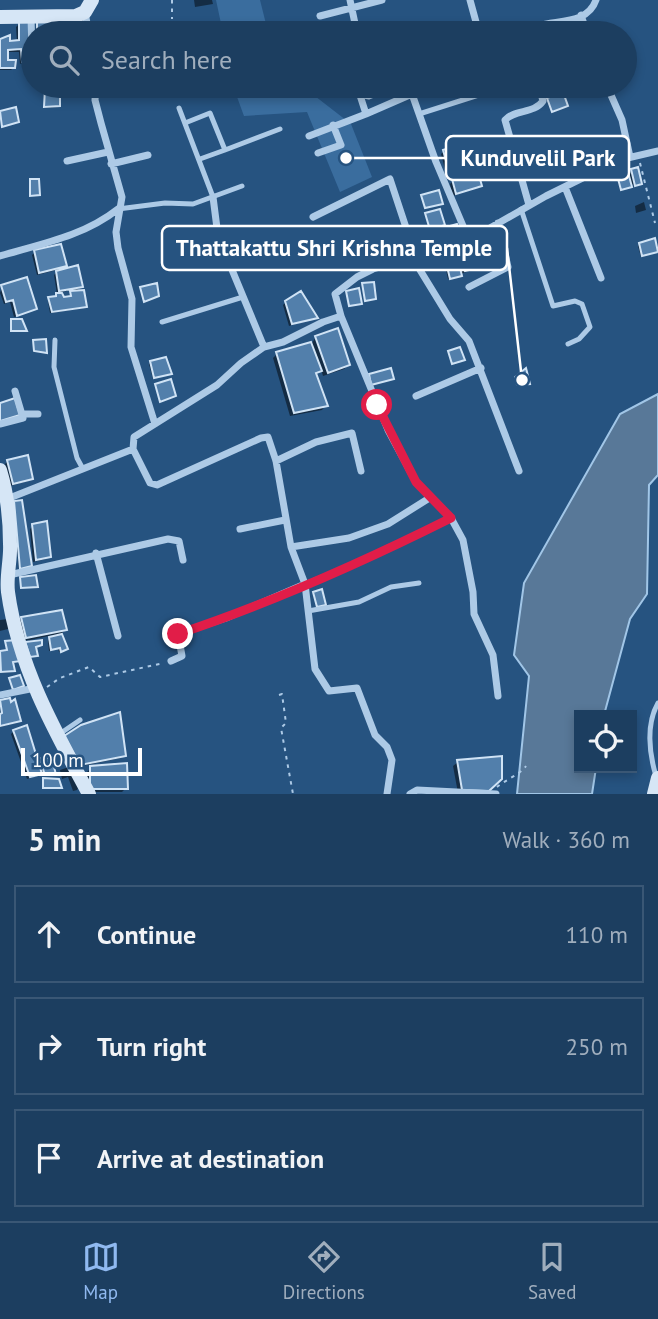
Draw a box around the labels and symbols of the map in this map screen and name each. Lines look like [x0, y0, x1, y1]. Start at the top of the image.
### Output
callout: Kunduvelil Park [446, 136, 629, 180]
text: Kunduvelil Park [461, 143, 616, 172]
callout: Thattakattu Shri Krishna Temple [162, 226, 507, 270]
text: Thattakattu Shri Krishna Temple [176, 233, 492, 262]
route start [361, 389, 392, 420]
route end [162, 618, 193, 649]
scale bar [21, 745, 142, 777]

